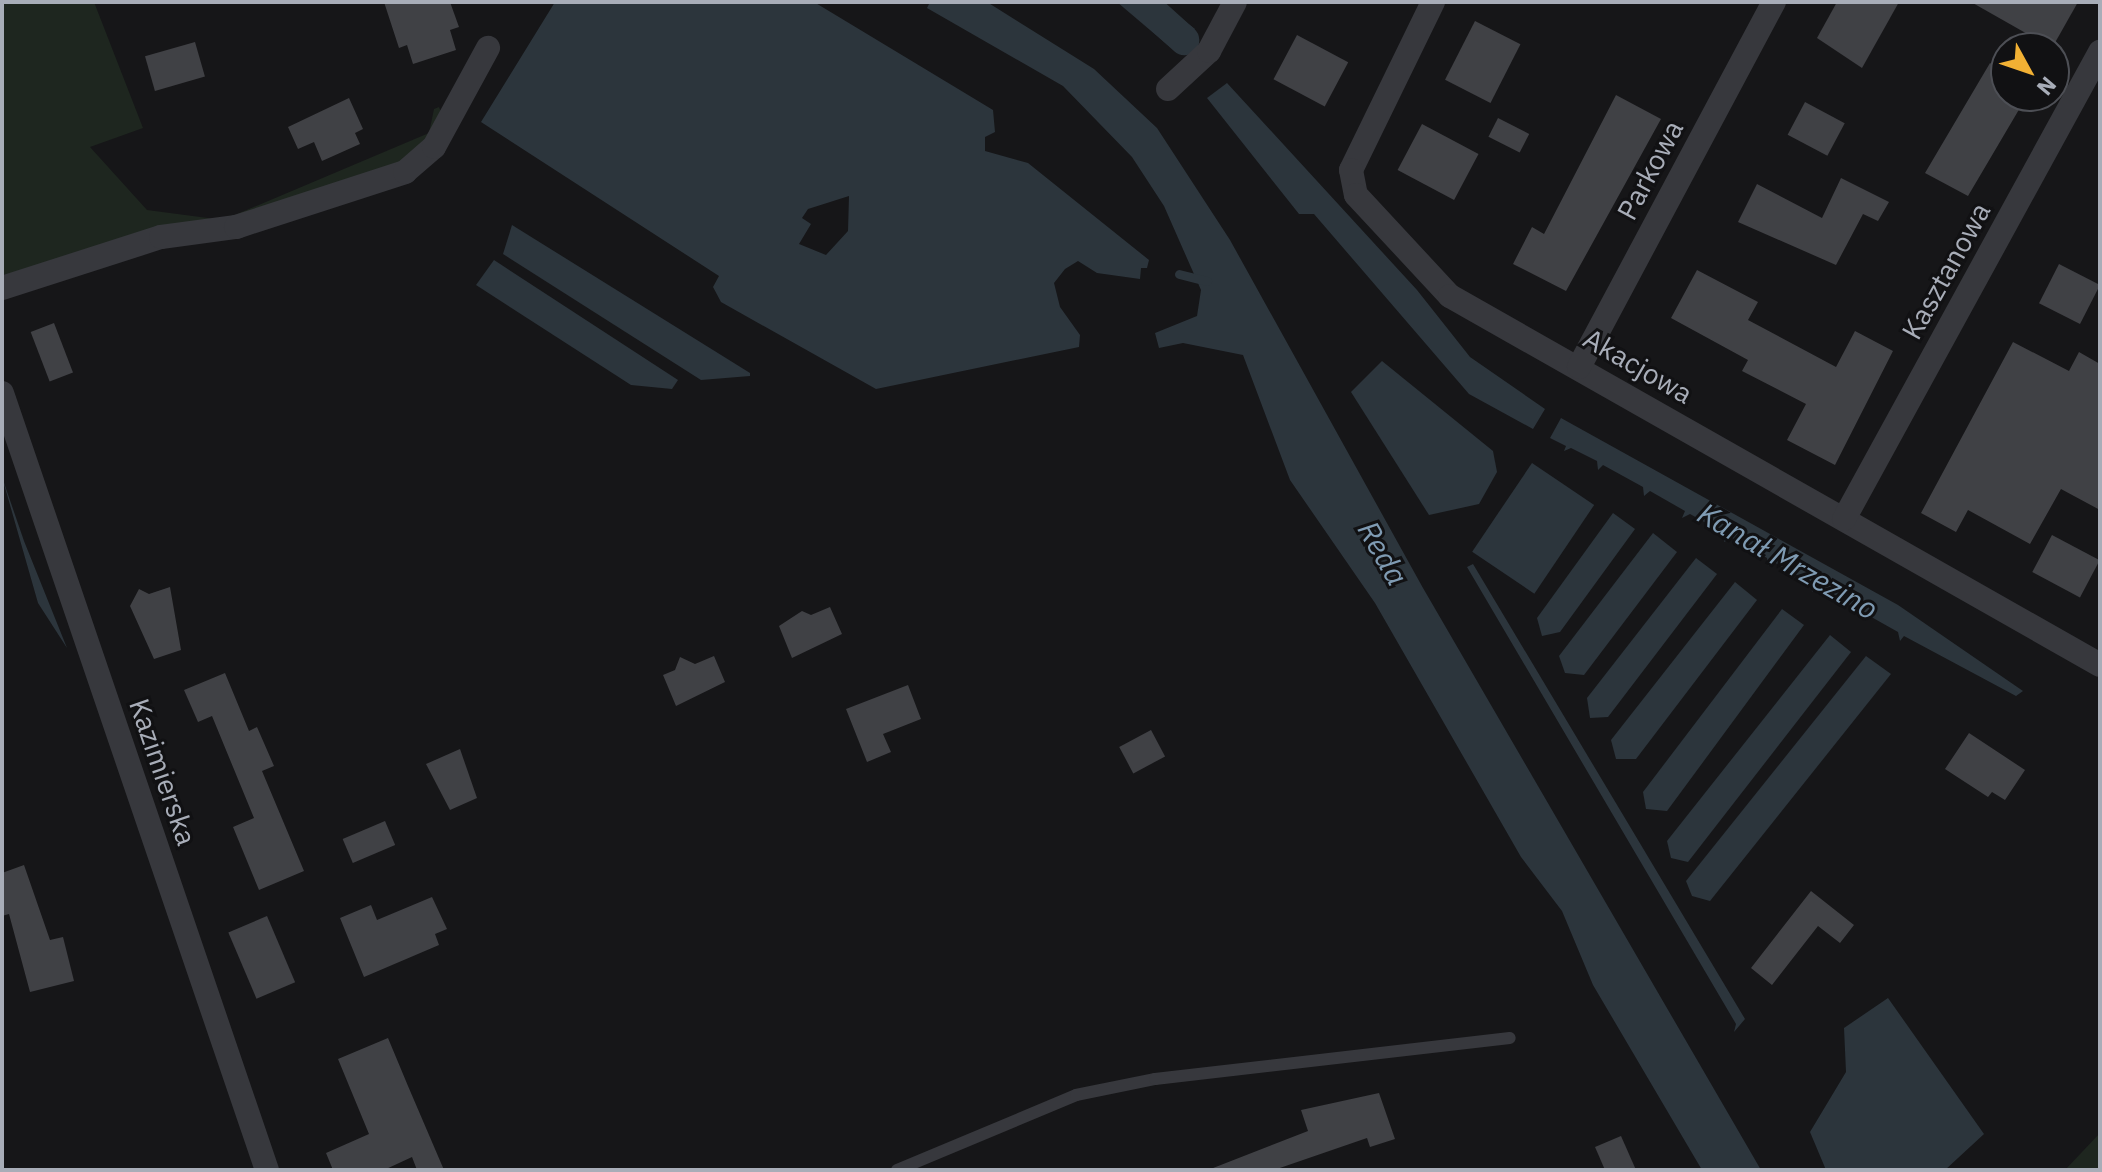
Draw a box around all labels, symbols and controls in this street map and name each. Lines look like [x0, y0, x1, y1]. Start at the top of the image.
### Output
north arrow [1990, 32, 2070, 112]
text: N [2031, 71, 2063, 102]
street label: Parkowa [1610, 114, 1690, 226]
street label: Kasztanowa [1895, 197, 1997, 345]
street label: Akacjowa [1577, 321, 1699, 411]
water label: Kanał Mrzezino [1692, 495, 1884, 627]
water label: Reda [1350, 514, 1416, 592]
street label: Kazimierska [122, 694, 204, 850]

